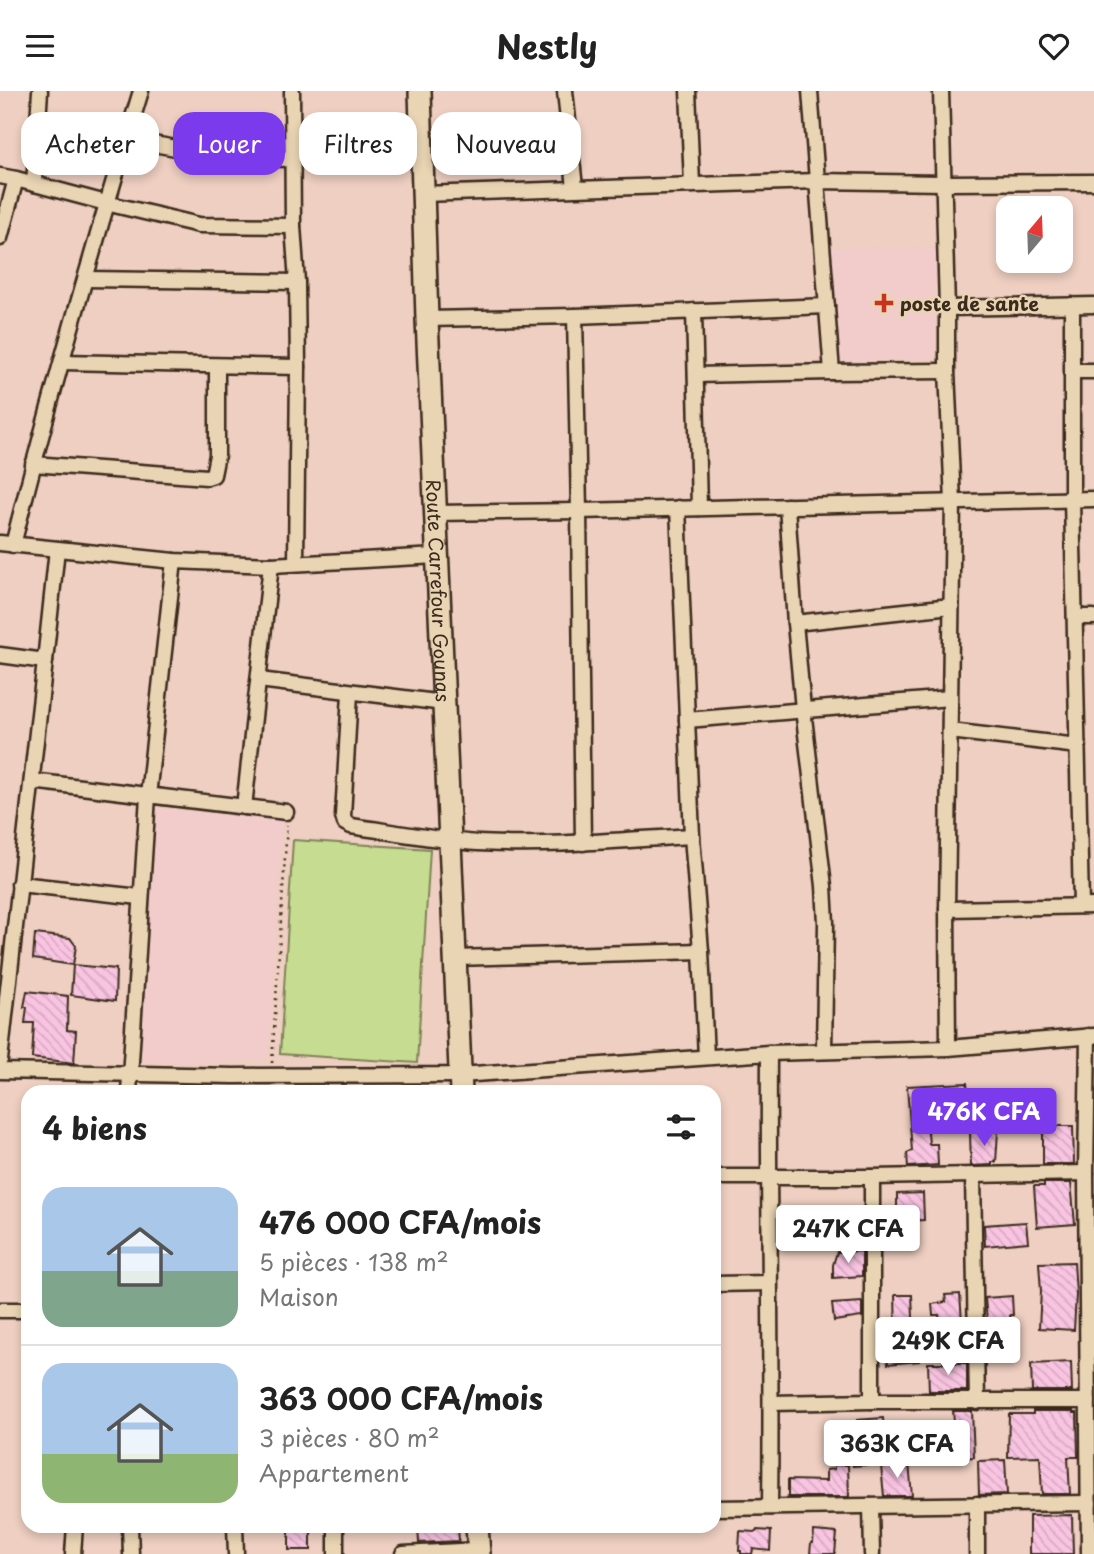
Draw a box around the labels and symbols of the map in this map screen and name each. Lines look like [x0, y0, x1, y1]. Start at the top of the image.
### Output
north arrow [996, 196, 1073, 273]
place label: poste de sante [900, 289, 1039, 317]
marker: poste de sante [874, 293, 894, 313]
street label: Route Carrefour Gounas [420, 479, 458, 703]
pin: 476K CFA [912, 1089, 1056, 1148]
pin: 247K CFA [776, 1205, 920, 1265]
pin: 249K CFA [876, 1317, 1020, 1377]
pin: 363K CFA [825, 1421, 969, 1480]

